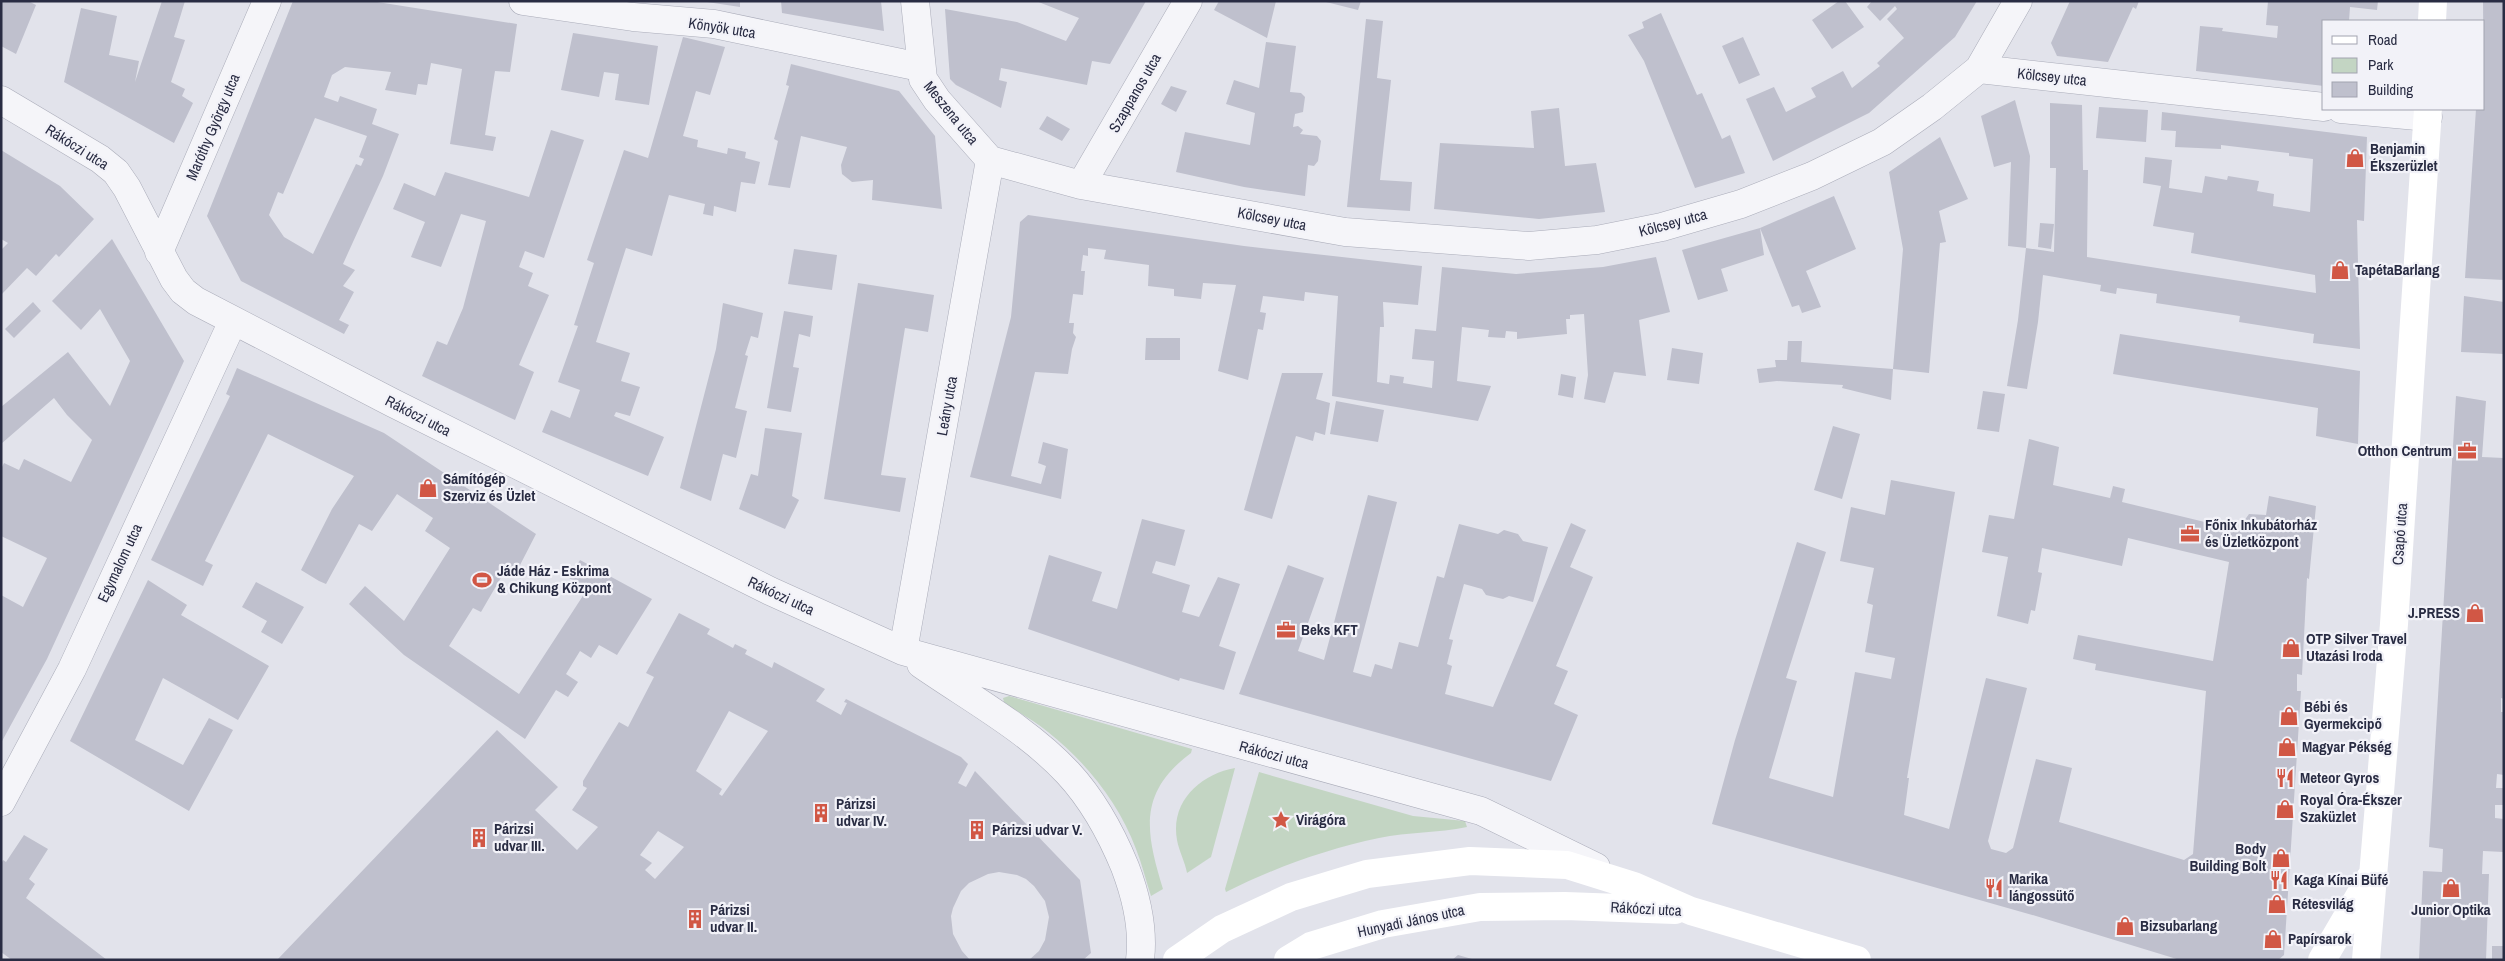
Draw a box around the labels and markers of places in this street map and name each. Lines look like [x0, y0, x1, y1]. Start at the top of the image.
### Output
place label: Benjamin Ékszerüzlet [2370, 138, 2438, 176]
shop icon: Benjamin Ékszerüzlet [2344, 147, 2366, 169]
shop icon: TapétaBarlang [2329, 259, 2351, 281]
place label: TapétaBarlang [2355, 259, 2440, 280]
place label: Otthon Centrum [2358, 440, 2452, 461]
office icon: Otthon Centrum [2456, 440, 2478, 462]
place label: Sámítógép Szerviz és Üzlet [443, 468, 535, 506]
shop icon: Sámítógép Szerviz és Üzlet [417, 477, 439, 499]
place label: Főnix Inkubátorház és Üzletközpont [2205, 514, 2317, 552]
office icon: Főnix Inkubátorház és Üzletközpont [2179, 523, 2201, 545]
place label: Jáde Ház - Eskrima & Chikung Központ [497, 560, 611, 598]
sports icon: Jáde Ház - Eskrima & Chikung Központ [471, 569, 493, 591]
place label: J.PRESS [2408, 602, 2460, 623]
shop icon: J.PRESS [2464, 602, 2486, 624]
office icon: Beks KFT [1275, 619, 1297, 641]
place label: Beks KFT [1301, 619, 1358, 640]
place label: OTP Silver Travel Utazási Iroda [2306, 628, 2407, 666]
shop icon: OTP Silver Travel Utazási Iroda [2280, 637, 2302, 659]
place label: Bébi és Gyermekcipő [2304, 696, 2382, 734]
shop icon: Bébi és Gyermekcipő [2278, 705, 2300, 727]
shop icon: Magyar Pékség [2276, 736, 2298, 758]
place label: Magyar Pékség [2302, 736, 2392, 757]
restaurant icon: Meteor Gyros [2274, 767, 2296, 789]
place label: Meteor Gyros [2300, 767, 2379, 788]
place label: Royal Óra-Ékszer Szaküzlet [2300, 789, 2402, 827]
place label: Párizsi udvar IV. [836, 793, 887, 831]
shop icon: Royal Óra-Ékszer Szaküzlet [2274, 798, 2296, 820]
building icon: Párizsi udvar IV. [810, 802, 832, 824]
place icon: Virágóra [1270, 809, 1292, 831]
place label: Virágóra [1296, 809, 1346, 830]
place label: Párizsi udvar III. [494, 818, 545, 856]
building icon: Párizsi udvar V. [966, 819, 988, 841]
place label: Párizsi udvar V. [992, 819, 1083, 840]
building icon: Párizsi udvar III. [468, 827, 490, 849]
place label: Body Building Bolt [2189, 838, 2266, 876]
shop icon: Body Building Bolt [2270, 847, 2292, 869]
place label: Marika lángossütő [2009, 868, 2075, 906]
restaurant icon: Kaga Kínai Büfé [2268, 869, 2290, 891]
place label: Kaga Kínai Büfé [2294, 869, 2388, 890]
restaurant icon: Marika lángossütő [1983, 877, 2005, 899]
shop icon: Junior Optika [2440, 877, 2462, 899]
shop icon: Rétesvilág [2266, 893, 2288, 915]
place label: Rétesvilág [2292, 893, 2354, 914]
place label: Párizsi udvar II. [710, 899, 757, 937]
place label: Junior Optika [2411, 899, 2491, 920]
building icon: Párizsi udvar II. [684, 908, 706, 930]
shop icon: Bizsubarlang [2114, 915, 2136, 937]
place label: Bizsubarlang [2140, 915, 2218, 936]
shop icon: Papírsarok [2262, 928, 2284, 950]
place label: Papírsarok [2288, 928, 2352, 949]

